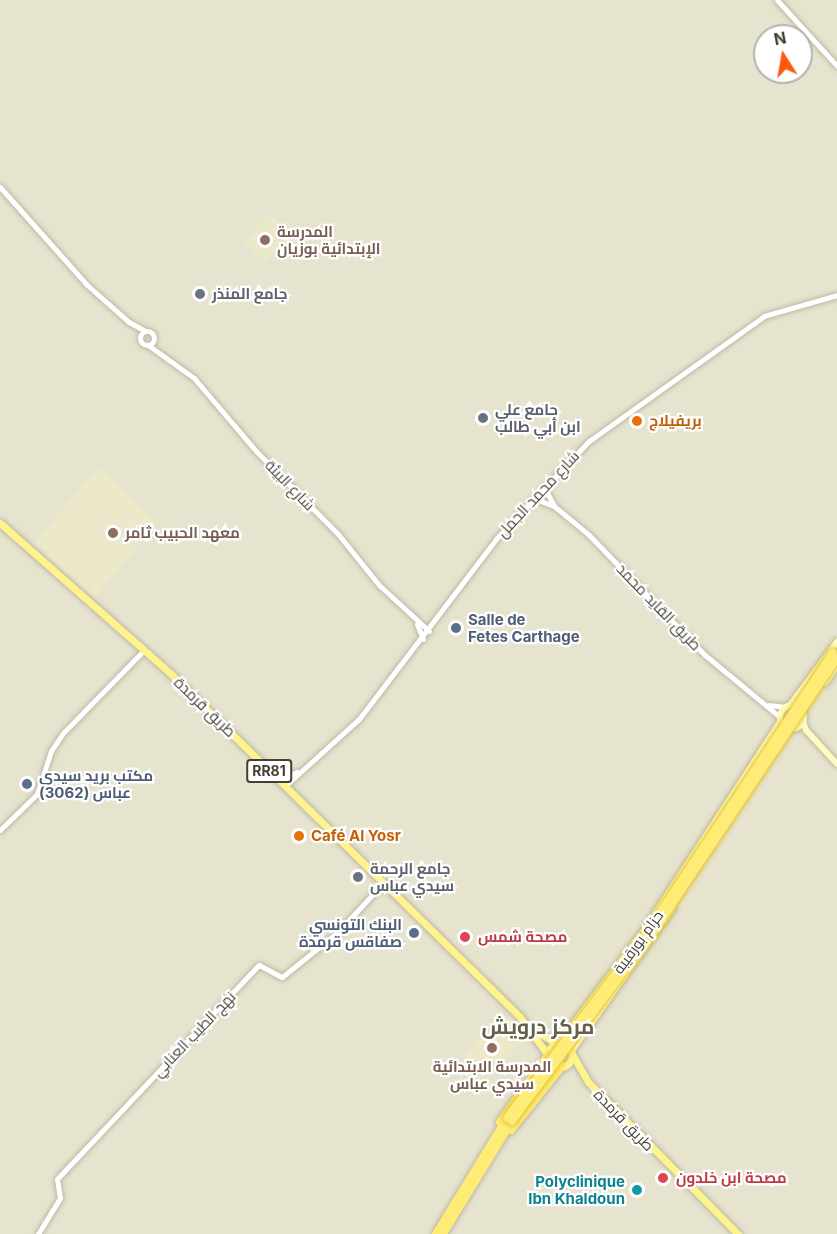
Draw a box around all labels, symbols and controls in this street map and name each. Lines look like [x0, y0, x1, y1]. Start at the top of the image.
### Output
north arrow [753, 24, 813, 84]
text: N [772, 27, 788, 49]
place label: المدرسة الإبتدائية بوزيان [277, 222, 381, 257]
marker: المدرسة الإبتدائية بوزيان [258, 233, 272, 247]
place label: جامع المنذر [212, 285, 287, 303]
marker: جامع المنذر [193, 287, 207, 301]
place label: جامع علي ابن أبي طالب [495, 400, 581, 435]
marker: جامع علي ابن أبي طالب [476, 411, 490, 425]
place label: بريفيلاج [649, 412, 702, 430]
marker: بريفيلاج [630, 414, 644, 428]
street label: شارع محمد الجمل [493, 447, 583, 541]
street label: شارع البيئة [262, 456, 318, 514]
place label: معهد الحبيب ثامر [125, 524, 240, 542]
marker: معهد الحبيب ثامر [106, 526, 120, 540]
street label: طريق القايد محمد [613, 560, 705, 654]
place label: Salle de Fetes Carthage [468, 610, 580, 645]
marker: Salle de Fetes Carthage [449, 621, 463, 635]
street label: طريق قرمدة [171, 673, 239, 741]
road number: RR81 [245, 760, 293, 782]
place label: مكتب بريد سيدي عباس (3062) [39, 766, 153, 801]
marker: مكتب بريد سيدي عباس (3062) [20, 777, 34, 791]
place label: Café Al Yosr [311, 827, 401, 845]
marker: Café Al Yosr [292, 829, 306, 843]
place label: جامع الرحمة سيدي عباس [370, 859, 454, 894]
marker: جامع الرحمة سيدي عباس [351, 870, 365, 884]
street label: حزام بورقيبة [609, 907, 667, 977]
place label: البنك التونسي صفاقس قرمدة [299, 915, 402, 950]
marker: البنك التونسي صفاقس قرمدة [407, 926, 421, 940]
marker: مصحة شمس [456, 928, 474, 946]
place label: مصحة شمس [478, 928, 567, 946]
street label: نهج الطيب العنابي [149, 988, 239, 1080]
district label: مركز درويش [482, 1014, 594, 1040]
marker: المدرسة الابتدائية سيدي عباس [485, 1041, 499, 1055]
place label: المدرسة الابتدائية سيدي عباس [433, 1057, 551, 1092]
street label: طريق قرمدة [590, 1086, 658, 1154]
marker: مصحة ابن خلدون [654, 1169, 672, 1187]
place label: مصحة ابن خلدون [676, 1169, 787, 1187]
place label: Polyclinique Ibn Khaldoun [528, 1172, 625, 1207]
marker: Polyclinique Ibn Khaldoun [630, 1183, 644, 1197]

